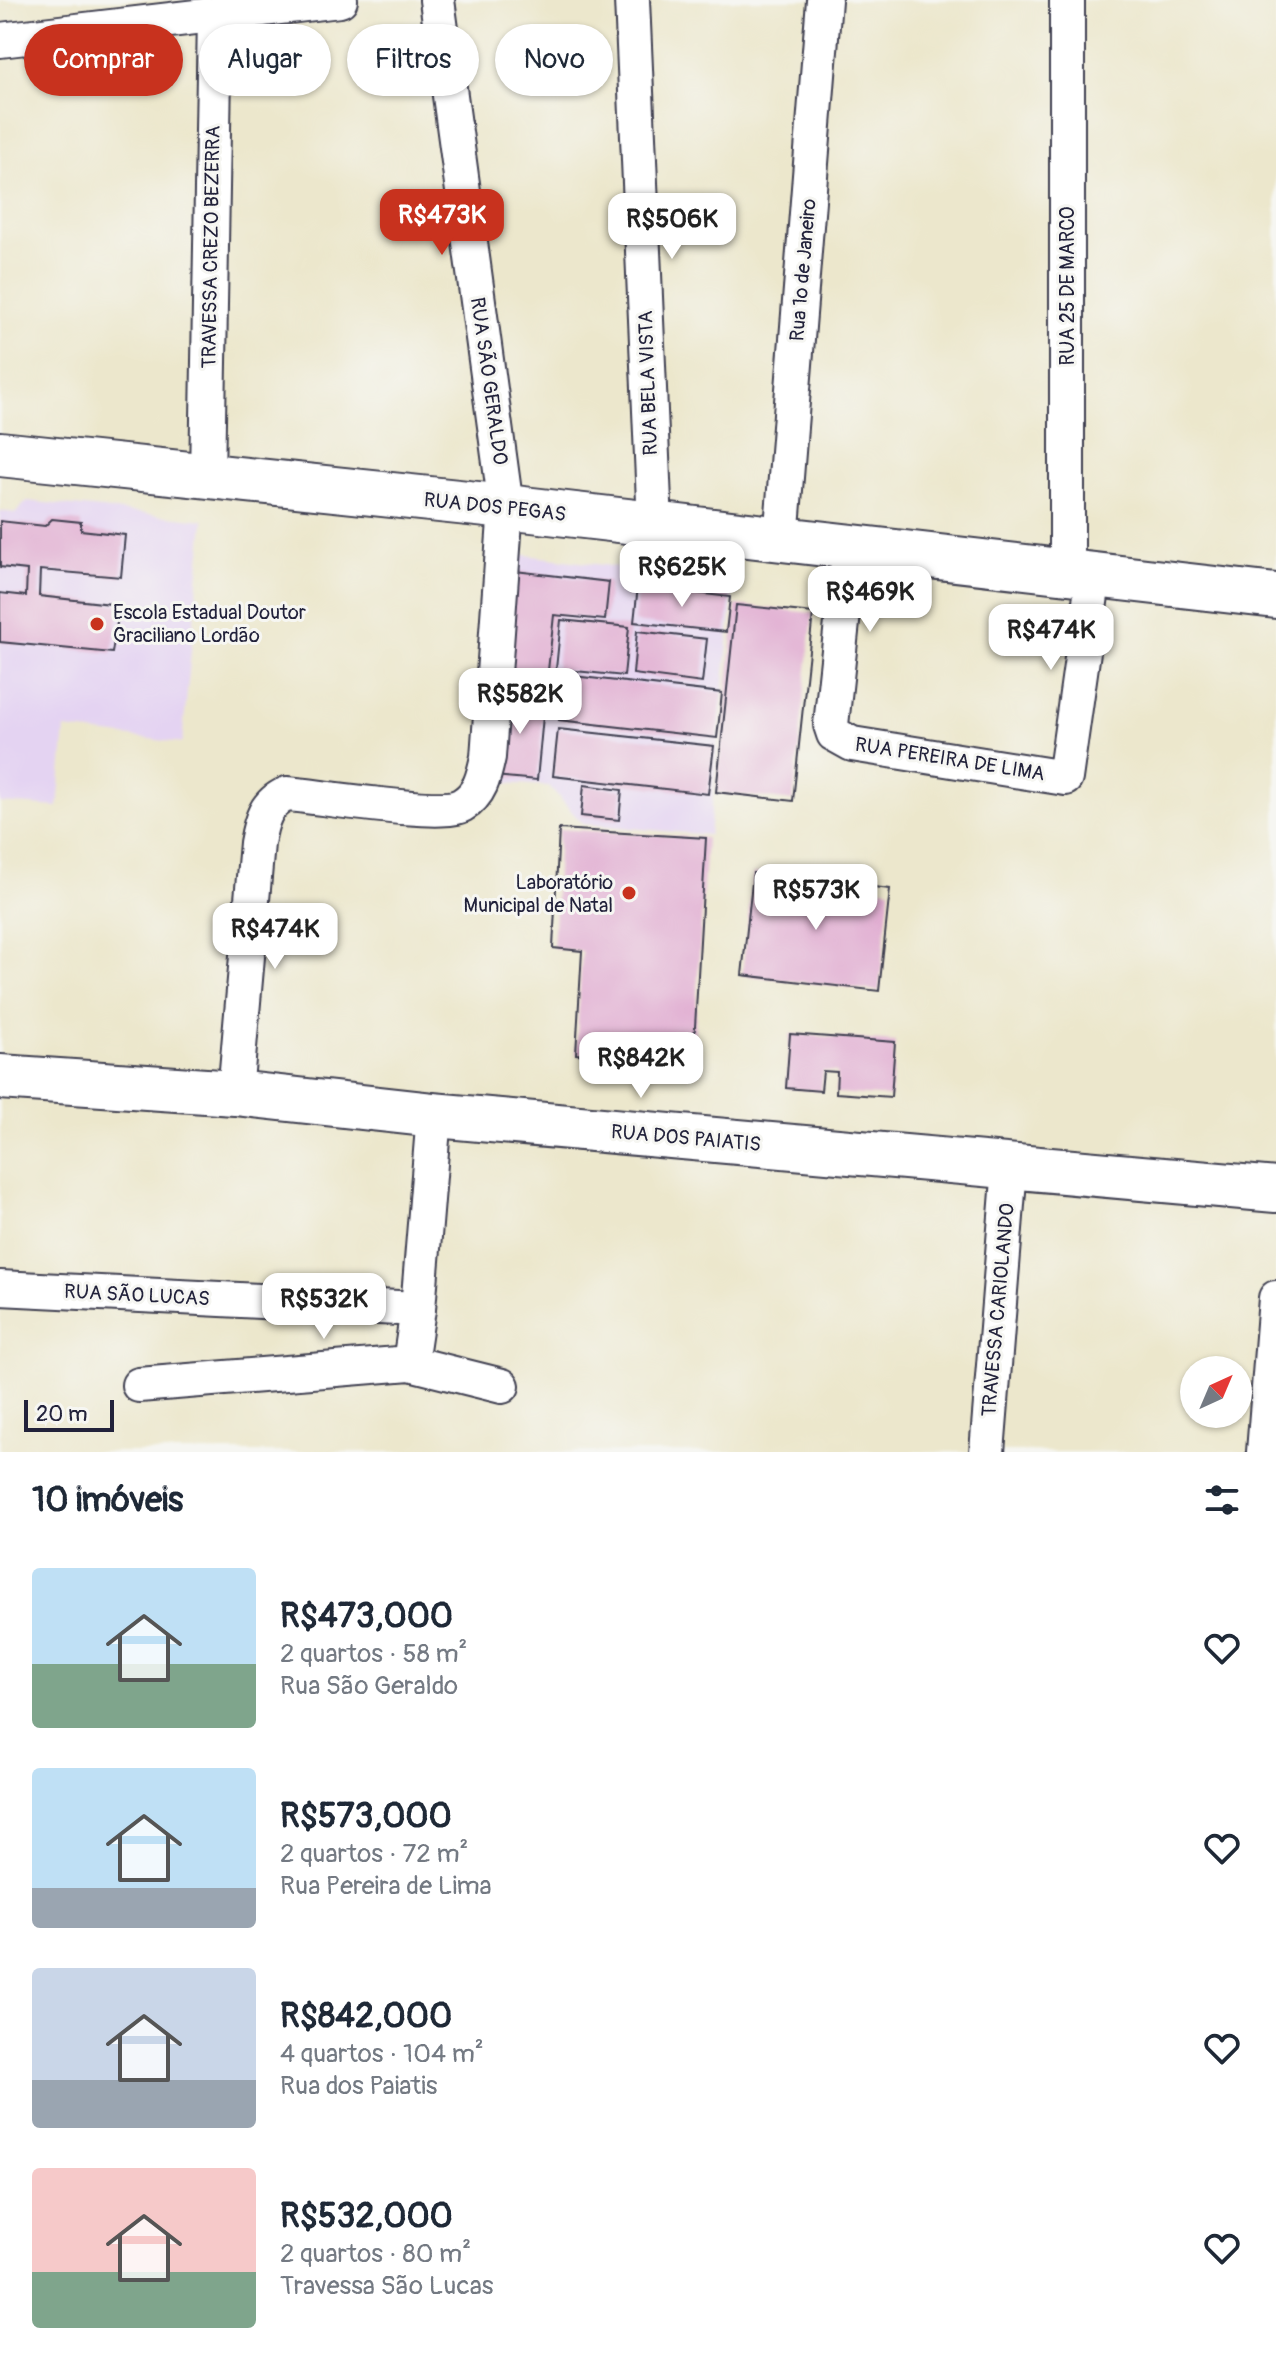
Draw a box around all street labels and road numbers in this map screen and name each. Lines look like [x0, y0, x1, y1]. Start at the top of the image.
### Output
street label: TRAVESSA CREZO BEZERRA [196, 125, 226, 369]
street label: Rua 1º de Janeiro [784, 197, 822, 342]
street label: RUA 25 DE MARCO [1055, 207, 1080, 365]
street label: RUA SÃO GERALDO [465, 296, 513, 466]
street label: RUA BELA VISTA [633, 310, 663, 456]
street label: RUA DOS PEGAS [423, 487, 567, 527]
street label: RUA PEREIRA DE LIMA [853, 732, 1047, 786]
street label: RUA DOS PAIATIS [610, 1119, 762, 1157]
street label: TRAVESSA CARIOLANDO [976, 1202, 1020, 1418]
street label: RUA SÃO LUCAS [64, 1279, 210, 1311]

